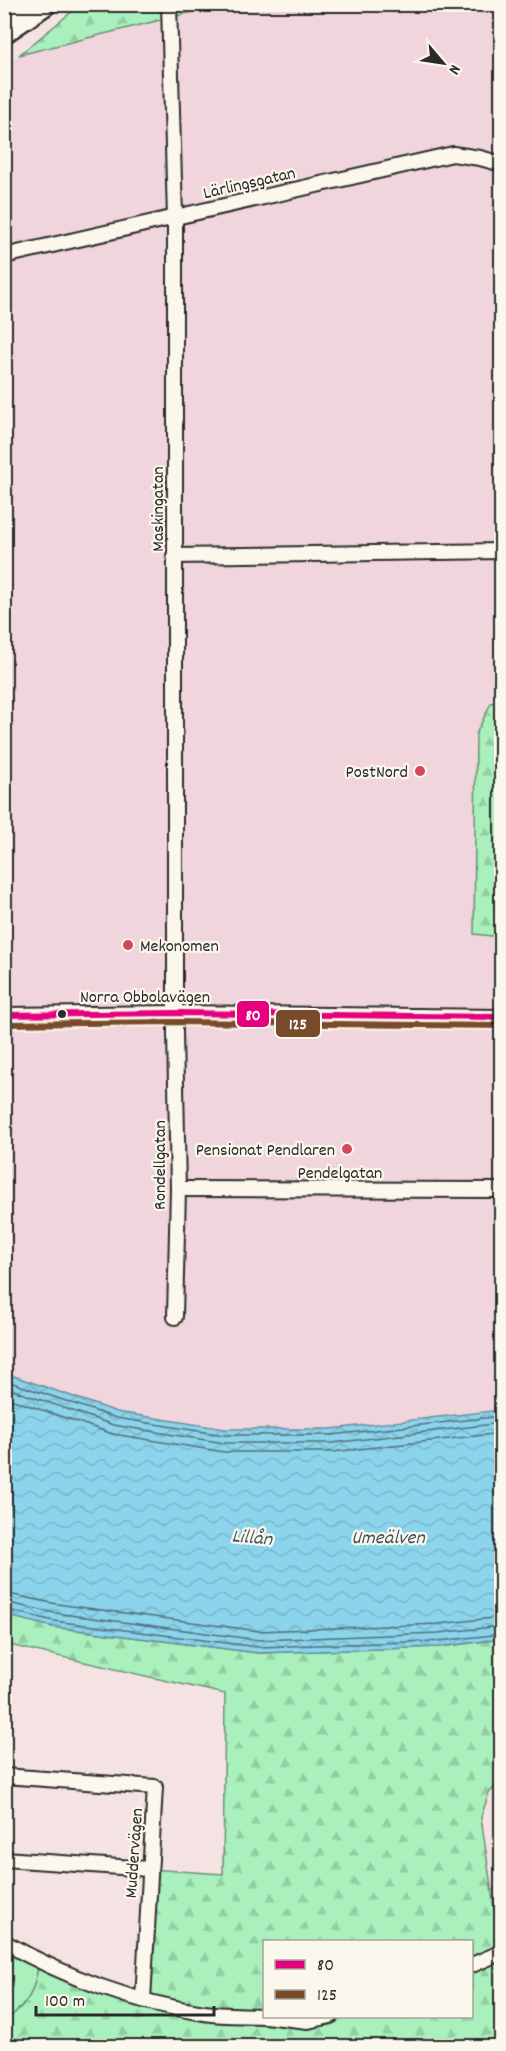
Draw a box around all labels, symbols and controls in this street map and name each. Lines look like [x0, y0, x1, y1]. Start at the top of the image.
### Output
north arrow [413, 33, 473, 93]
text: N [442, 60, 466, 78]
street label: Lärlingsgatan [201, 162, 298, 207]
street label: Maskingatan [147, 466, 172, 552]
place label: PostNord [346, 761, 408, 786]
marker: PostNord [413, 764, 427, 778]
place label: Mekonomen [140, 935, 219, 960]
marker: Mekonomen [121, 938, 135, 952]
street label: Norra Obbolavägen [80, 986, 210, 1011]
line badge: 80 [236, 1000, 270, 1028]
text: 80 [245, 1005, 261, 1028]
unlabelled marker [56, 1008, 68, 1020]
line badge: 125 [275, 1009, 321, 1038]
text: 125 [289, 1014, 307, 1037]
street label: Rondellgatan [149, 1120, 174, 1210]
place label: Pensionat Pendlaren [196, 1139, 335, 1164]
marker: Pensionat Pendlaren [340, 1142, 354, 1156]
street label: Pendelgatan [298, 1162, 382, 1187]
water label: Lillån [230, 1523, 274, 1555]
water label: Umeälven [351, 1525, 425, 1553]
street label: Muddervägen [120, 1807, 151, 1899]
legend [263, 1940, 473, 2018]
text: 80 [317, 1954, 334, 1979]
scale bar [36, 1979, 214, 2017]
text: 125 [317, 1984, 337, 2009]
text: 100 m [45, 1990, 85, 2015]

